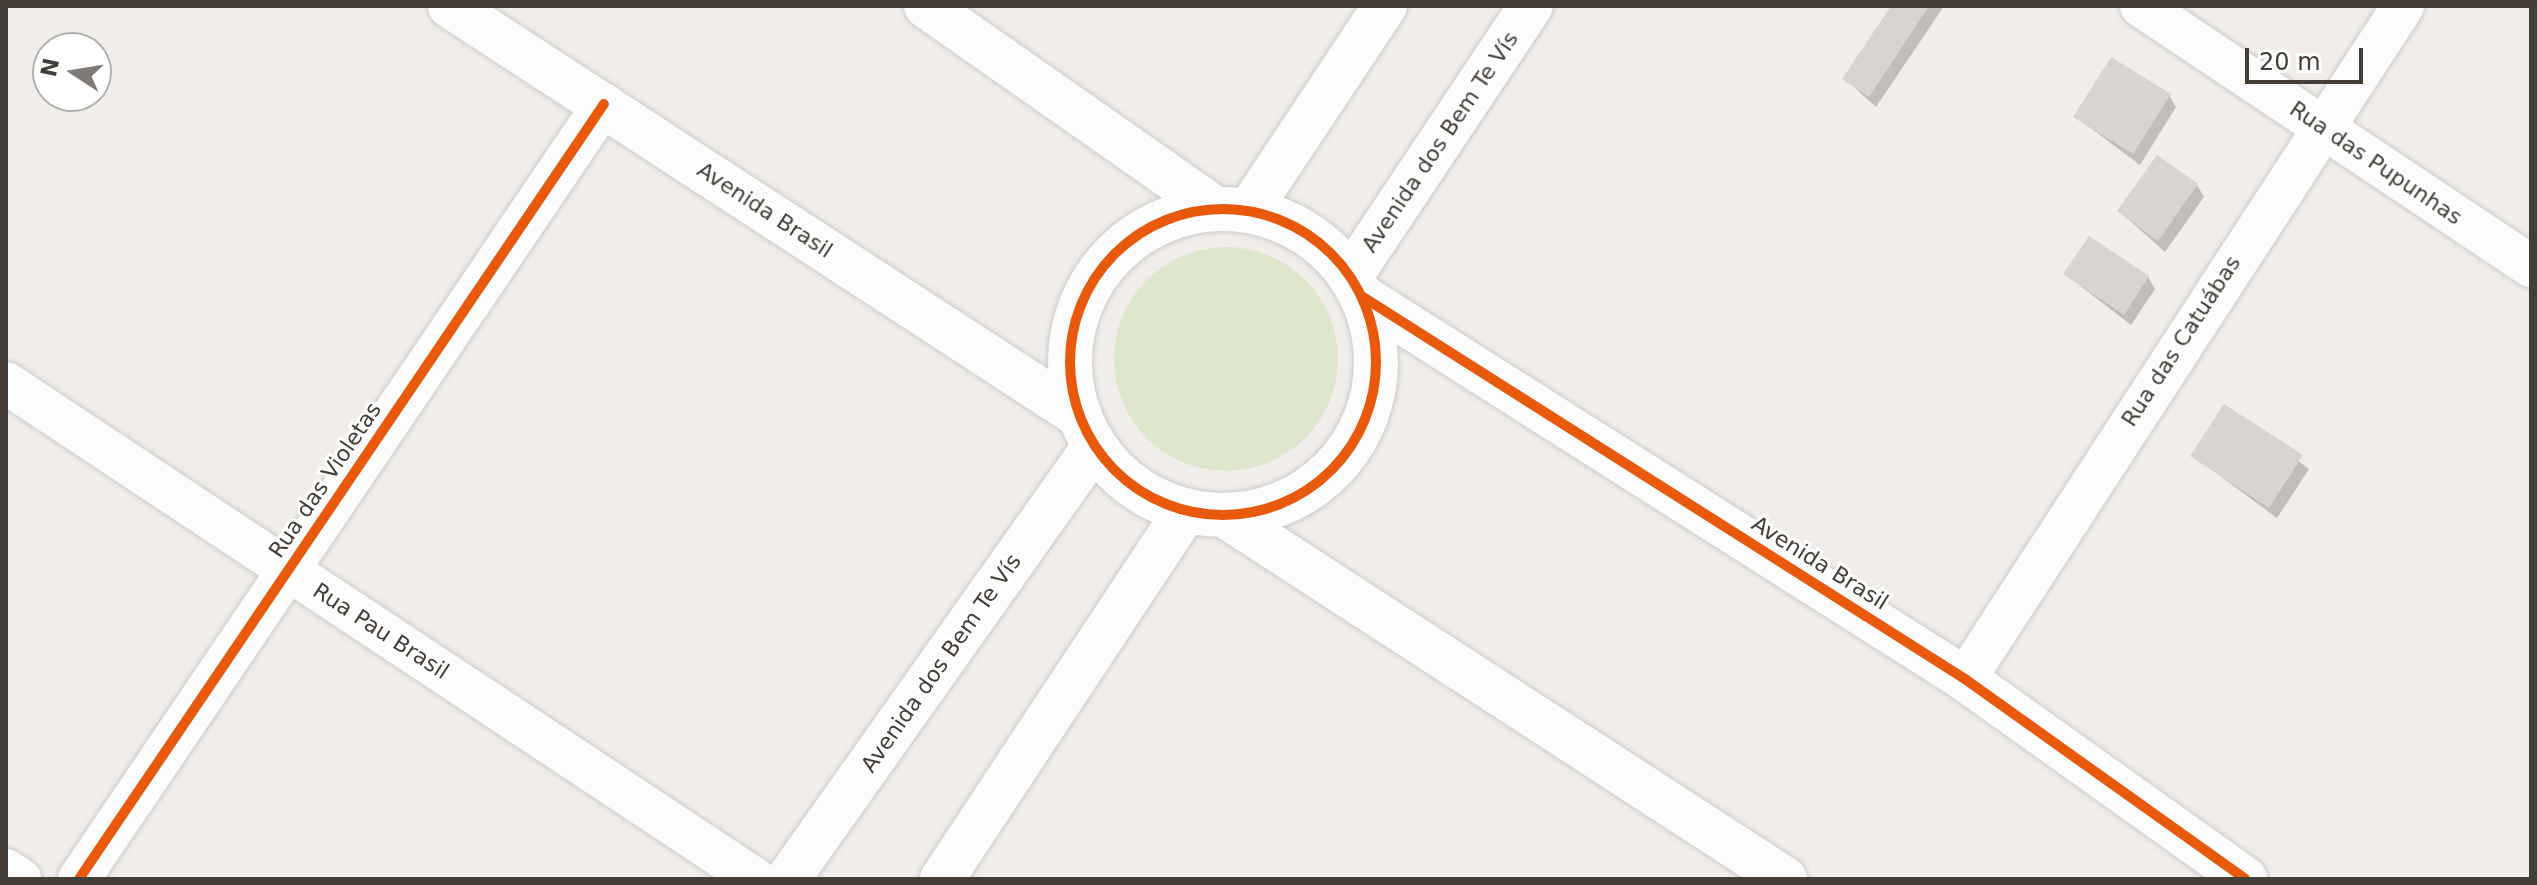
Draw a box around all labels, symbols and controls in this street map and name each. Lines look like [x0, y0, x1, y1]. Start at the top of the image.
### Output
street label: Avenida dos Bem Te Vís [1356, 27, 1524, 257]
north arrow [32, 32, 112, 112]
scale bar [2249, 32, 2367, 82]
text: 20 m [2259, 48, 2321, 76]
text: N [36, 56, 64, 79]
street label: Rua das Pupunhas [2285, 96, 2467, 230]
street label: Avenida Brasil [692, 156, 838, 264]
street label: Rua das Catuábas [2116, 251, 2246, 431]
street label: Rua das Violetas [263, 397, 387, 563]
street label: Avenida Brasil [1747, 510, 1893, 616]
street label: Avenida dos Bem Te Vís [855, 549, 1027, 777]
street label: Rua Pau Brasil [308, 577, 454, 685]

